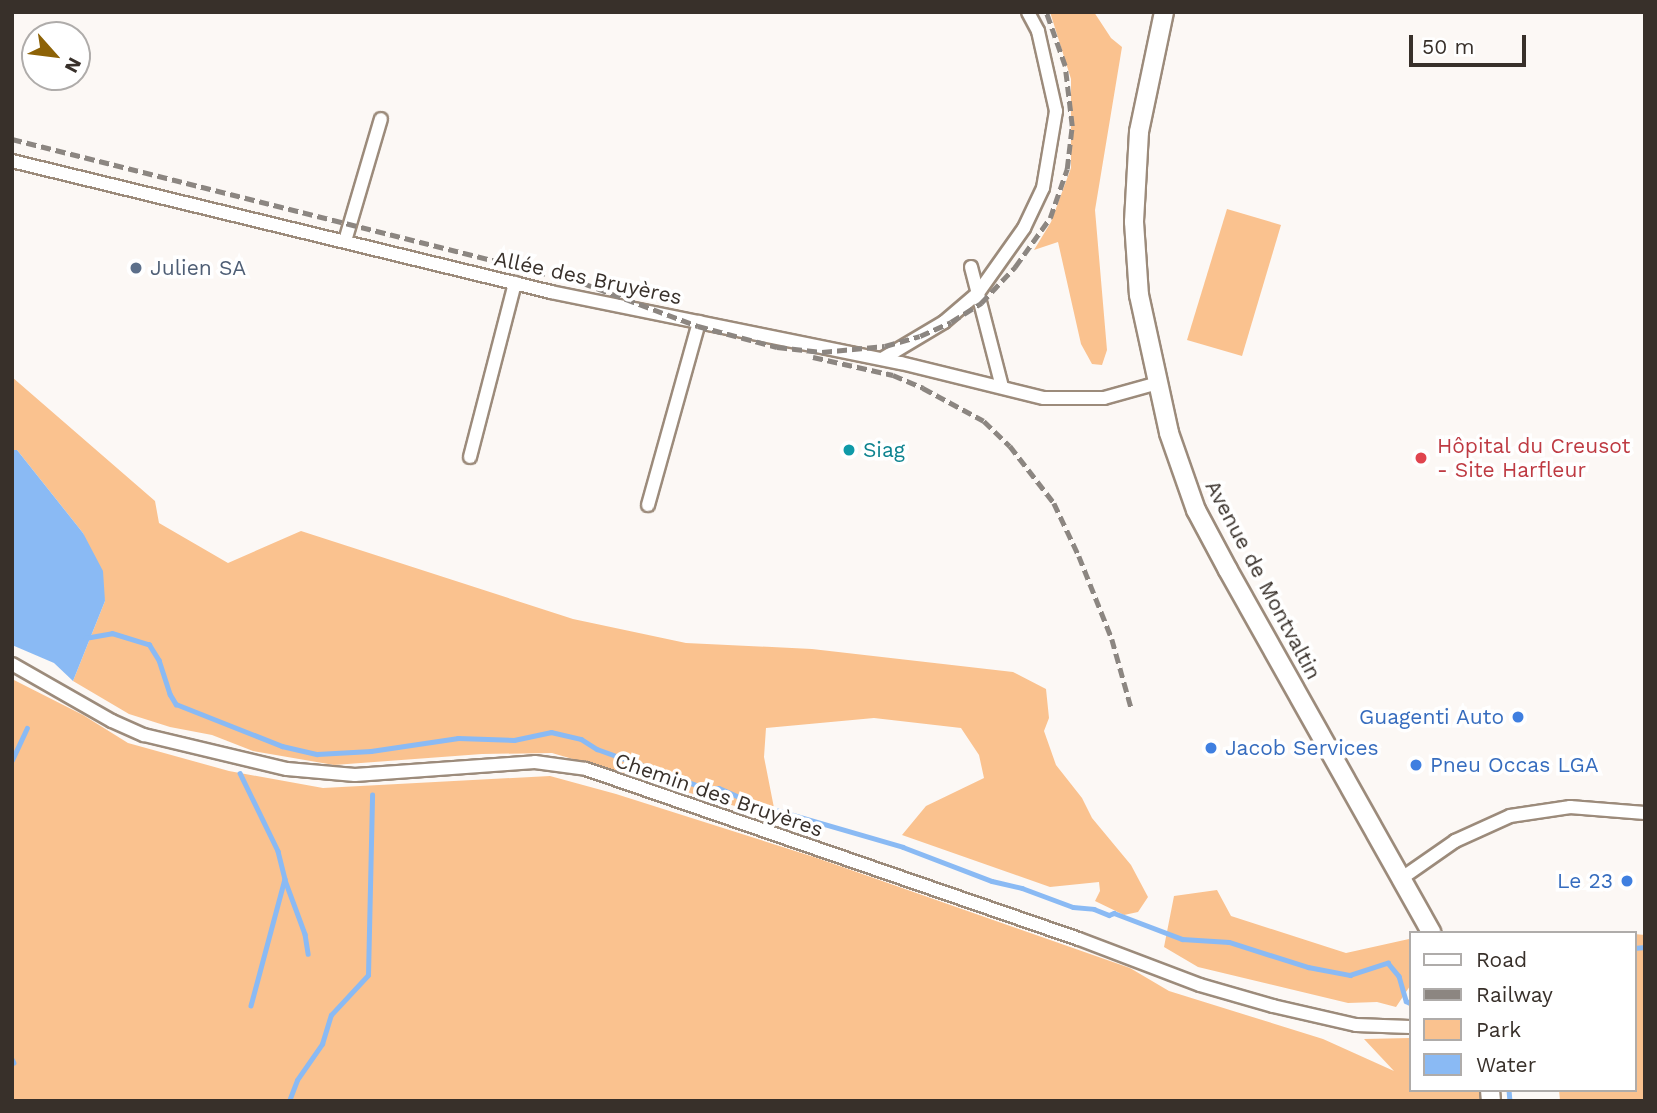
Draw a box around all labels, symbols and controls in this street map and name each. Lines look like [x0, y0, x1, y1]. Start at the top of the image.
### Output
north arrow [21, 21, 91, 91]
scale bar [1412, 21, 1529, 65]
text: 50 m [1422, 34, 1474, 59]
text: N [60, 54, 87, 77]
street label: Allée des Bruyères [492, 246, 684, 310]
place label: Julien SA [150, 255, 246, 281]
marker: Julien SA [128, 260, 144, 276]
place label: Hôpital du Creusot - Site Harfleur [1437, 433, 1631, 483]
place label: Siag [863, 437, 905, 463]
marker: Siag [841, 442, 857, 458]
marker: Hôpital du Creusot - Site Harfleur [1411, 448, 1431, 468]
street label: Avenue de Montvaltin [1200, 476, 1326, 684]
place label: Guagenti Auto [1358, 704, 1504, 730]
marker: Guagenti Auto [1510, 709, 1526, 725]
place label: Jacob Services [1225, 735, 1379, 761]
marker: Jacob Services [1203, 740, 1219, 756]
street label: Chemin des Bruyères [612, 748, 826, 842]
place label: Pneu Occas LGA [1430, 752, 1599, 778]
marker: Pneu Occas LGA [1408, 757, 1424, 773]
place label: Le 23 [1557, 868, 1613, 894]
marker: Le 23 [1619, 873, 1635, 889]
legend [1408, 931, 1636, 1092]
text: Road [1476, 947, 1527, 972]
text: Railway [1476, 982, 1553, 1007]
text: Park [1476, 1017, 1521, 1042]
text: Water [1476, 1052, 1536, 1077]

